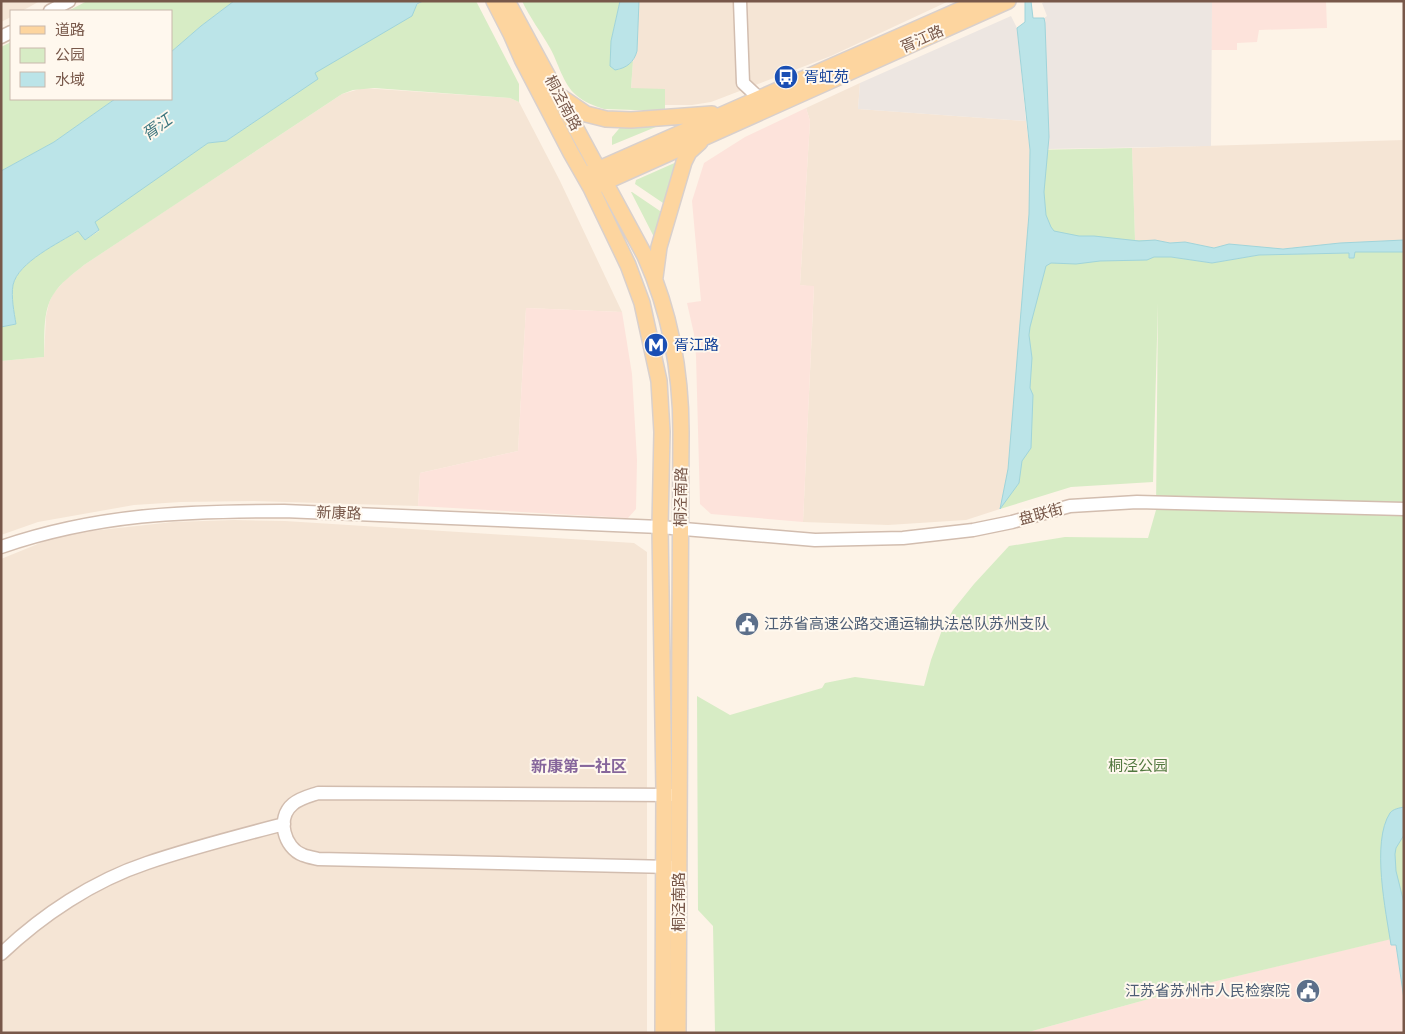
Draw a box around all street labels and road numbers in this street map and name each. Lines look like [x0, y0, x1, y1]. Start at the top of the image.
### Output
street label: 胥江路 [898, 22, 946, 56]
street label: 桐泾南路 [541, 72, 585, 134]
street label: 桐泾南路 [671, 467, 691, 527]
street label: 盘联街 [1017, 499, 1065, 529]
street label: 新康路 [316, 503, 362, 523]
street label: 桐泾南路 [670, 872, 688, 932]

